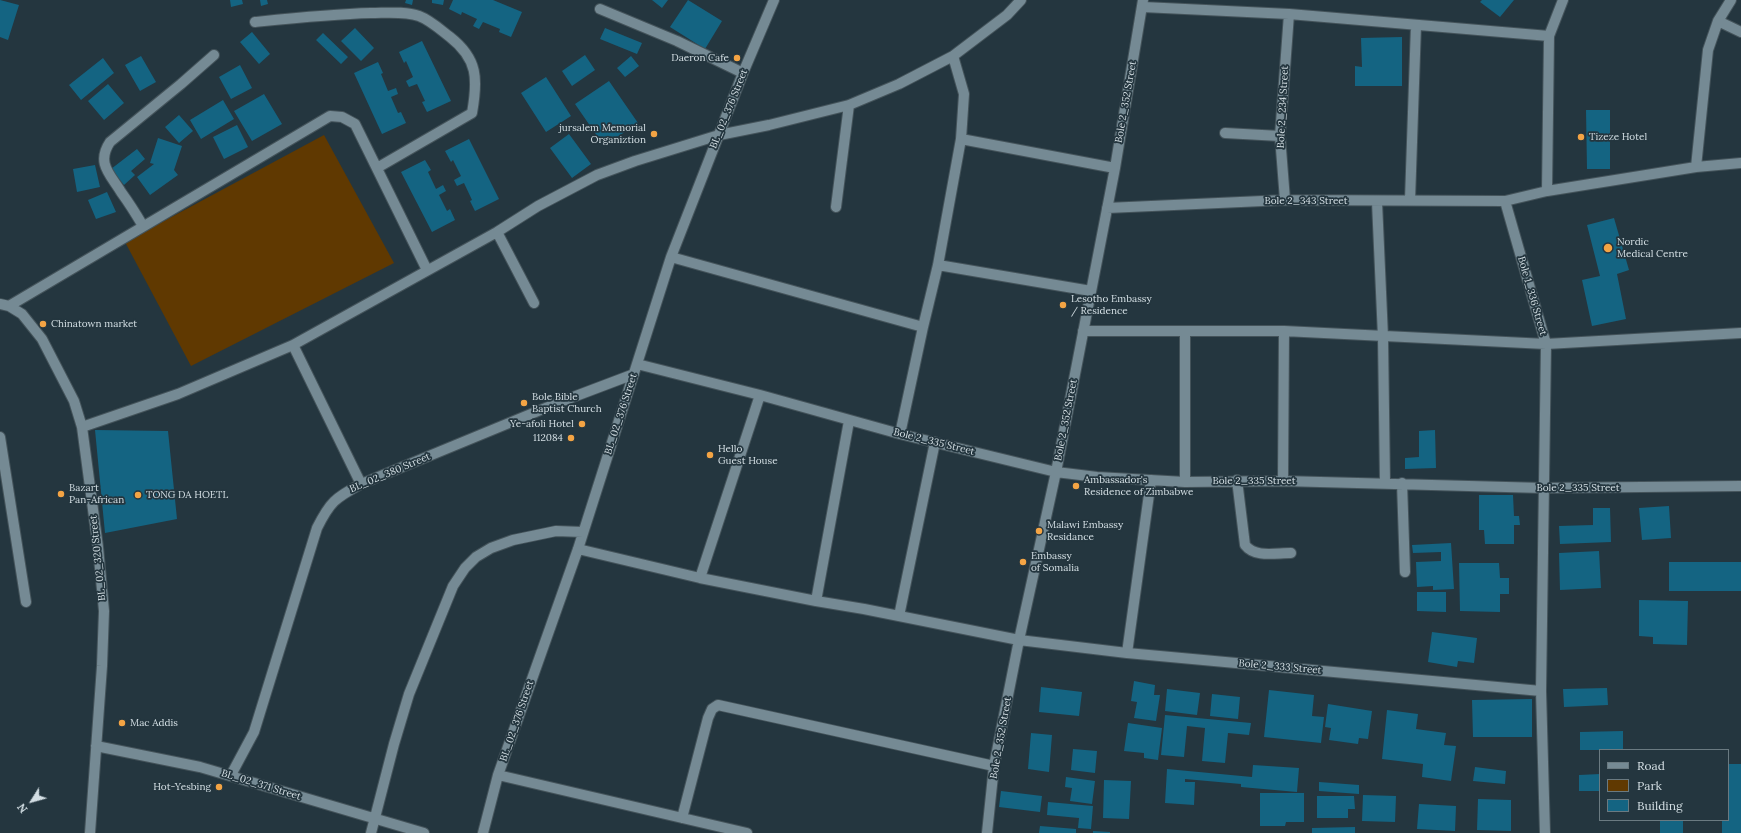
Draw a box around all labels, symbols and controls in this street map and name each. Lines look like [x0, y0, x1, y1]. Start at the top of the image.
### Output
place label: Daeron Cafe [671, 52, 729, 64]
marker: Daeron Cafe [732, 53, 742, 63]
street label: Bole 2_352 Street [1113, 60, 1139, 144]
street label: Bole 2_234 Street [1275, 65, 1291, 149]
street label: BL_02_376 Street [708, 67, 750, 151]
place label: jursalem Memorial Organiztion [559, 122, 646, 146]
marker: jursalem Memorial Organiztion [649, 129, 659, 139]
place label: Tizeze Hotel [1589, 131, 1647, 143]
marker: Tizeze Hotel [1576, 132, 1586, 142]
street label: Bole 2_343 Street [1264, 195, 1348, 207]
place label: Nordic Medical Centre [1617, 236, 1688, 260]
marker: Nordic Medical Centre [1602, 242, 1614, 254]
street label: Bole 1_336 Street [1515, 255, 1549, 337]
place label: Lesotho Embassy / Residence [1071, 293, 1152, 316]
marker: Lesotho Embassy / Residence [1058, 300, 1068, 310]
place label: Chinatown market [51, 318, 137, 330]
marker: Chinatown market [38, 319, 48, 329]
street label: BL_02_376 Street [602, 372, 640, 456]
street label: Bole 2_352 Street [1052, 378, 1080, 462]
place label: Bole Bible Baptist Church [532, 391, 602, 414]
marker: Bole Bible Baptist Church [519, 398, 529, 408]
place label: Ye-afoli Hotel [510, 418, 574, 430]
marker: Ye-afoli Hotel [577, 419, 587, 429]
street label: Bole 2_335 Street [892, 426, 976, 458]
place label: 112084 [533, 432, 563, 444]
marker: 112084 [566, 433, 576, 443]
place label: Hello Guest House [718, 443, 778, 466]
marker: Hello Guest House [705, 450, 715, 460]
street label: BL_02_380 Street [348, 451, 432, 495]
place label: Ambassador's Residence of Zimbabwe [1084, 474, 1194, 498]
street label: Bole 2_335 Street [1212, 475, 1296, 487]
marker: Ambassador's Residence of Zimbabwe [1071, 481, 1081, 491]
place label: Bazart Pan-African [69, 482, 124, 506]
street label: Bole 2_335 Street [1536, 482, 1620, 494]
marker: Bazart Pan-African [56, 489, 66, 499]
place label: TONG DA HOETL [146, 489, 228, 501]
marker: TONG DA HOETL [133, 490, 143, 500]
street label: BL_02_320 Street [88, 515, 108, 601]
place label: Malawi Embassy Residance [1047, 519, 1123, 542]
marker: Malawi Embassy Residance [1034, 526, 1044, 536]
place label: Embassy of Somalia [1031, 550, 1079, 574]
marker: Embassy of Somalia [1018, 557, 1028, 567]
street label: Bole 2_333 Street [1238, 657, 1322, 677]
street label: BL_02_376 Street [498, 679, 536, 763]
street label: Bole 2_352 Street [988, 696, 1014, 780]
place label: Mac Addis [130, 717, 178, 729]
marker: Mac Addis [117, 718, 127, 728]
legend [1599, 749, 1729, 821]
text: Road [1637, 758, 1665, 773]
street label: BL_02_371 Street [220, 767, 302, 803]
text: Park [1637, 778, 1662, 793]
north arrow [12, 781, 52, 821]
place label: Hot-Yesbing [153, 781, 211, 793]
marker: Hot-Yesbing [214, 782, 224, 792]
text: Building [1637, 798, 1683, 813]
text: N [14, 801, 31, 816]

